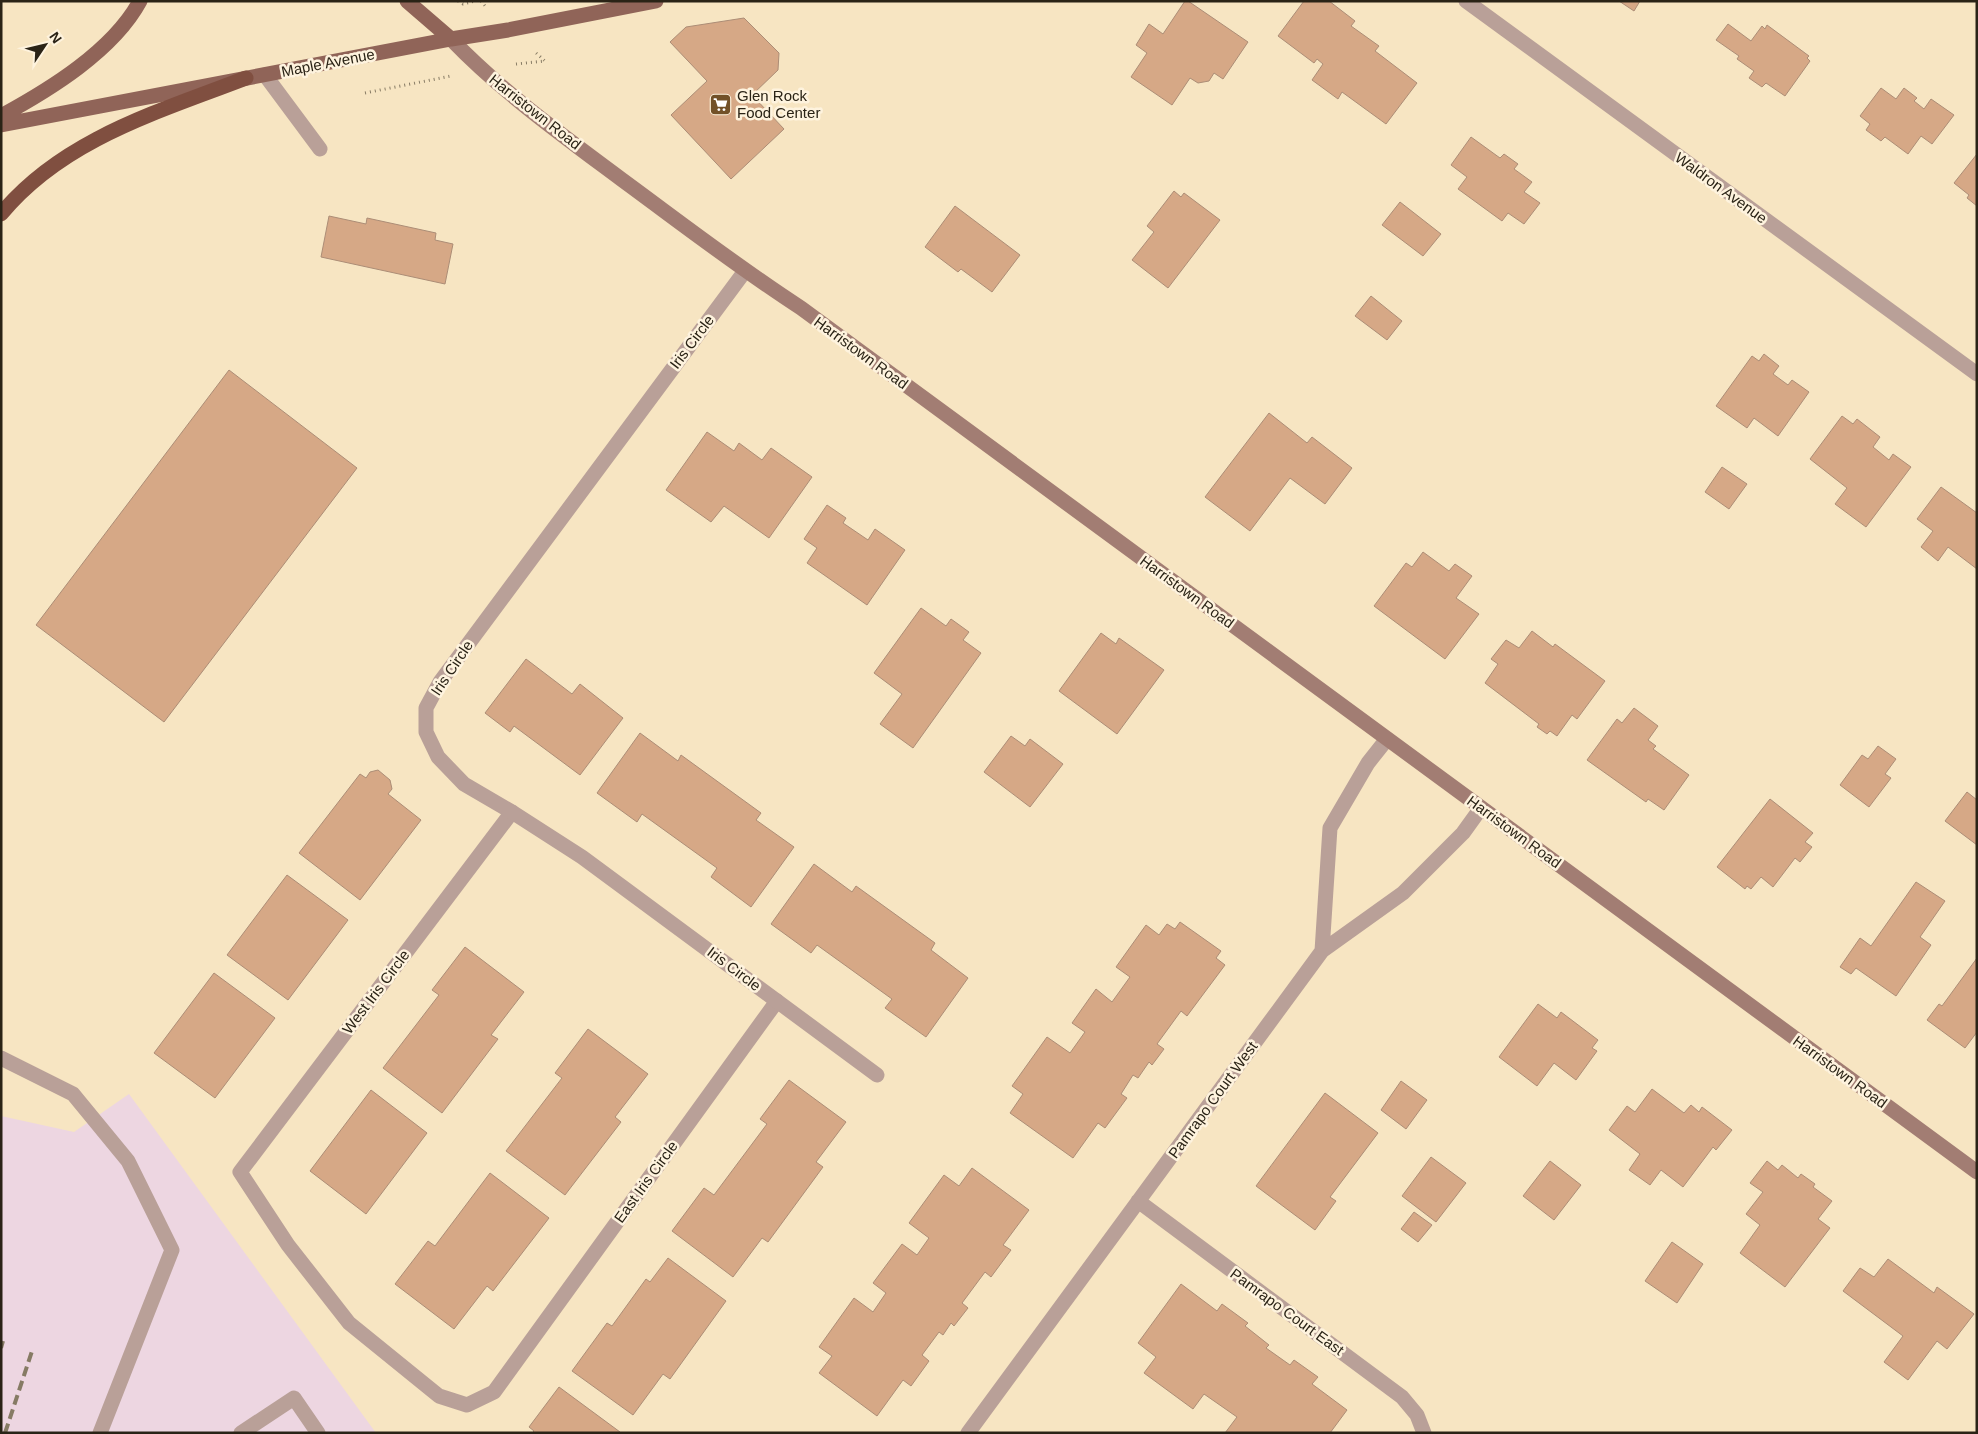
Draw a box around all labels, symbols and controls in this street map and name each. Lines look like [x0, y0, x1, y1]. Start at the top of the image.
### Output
north arrow [20, 20, 70, 70]
text: N [46, 29, 65, 46]
street label: Maple Avenue [280, 45, 376, 80]
street label: Harristown Road [486, 71, 585, 153]
place label: Glen Rock Food Center [737, 87, 820, 121]
supermarket icon: Glen Rock Food Center [709, 93, 733, 117]
street label: Waldron Avenue [1672, 149, 1770, 227]
street label: Iris Circle [666, 312, 717, 372]
street label: Harristown Road [811, 313, 911, 392]
street label: Harristown Road [1137, 552, 1237, 631]
street label: Iris Circle [427, 637, 476, 698]
street label: Harristown Road [1464, 792, 1564, 871]
street label: Iris Circle [704, 943, 764, 994]
street label: West Iris Circle [339, 946, 413, 1037]
street label: Harristown Road [1790, 1032, 1890, 1111]
street label: Pamrapo Court West [1165, 1037, 1261, 1161]
street label: East Iris Circle [610, 1138, 681, 1226]
street label: Pamrapo Court East [1227, 1265, 1348, 1359]

